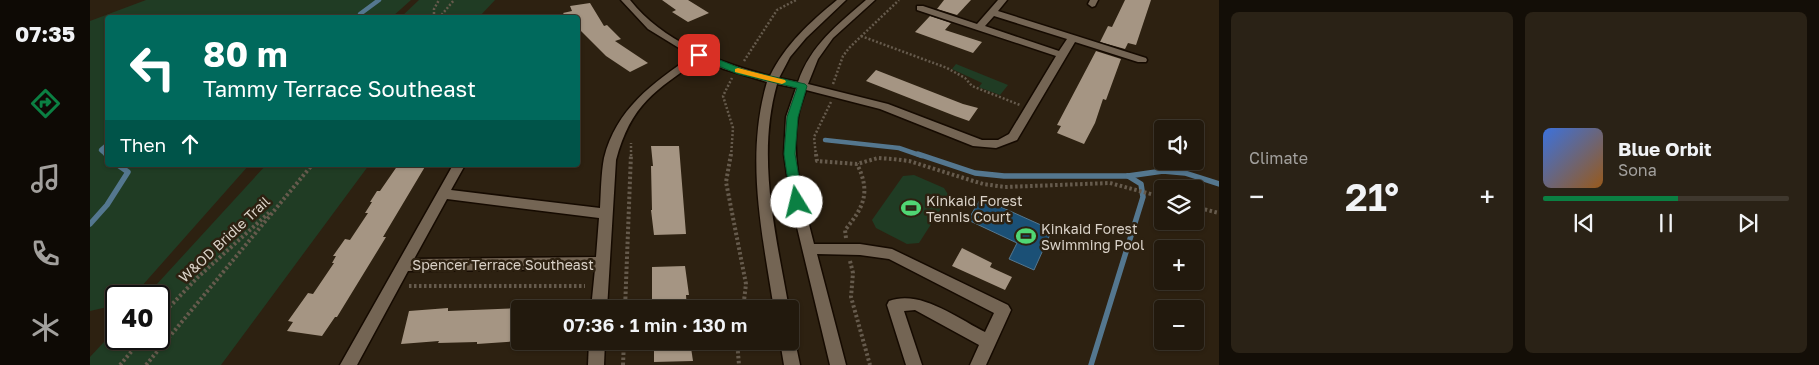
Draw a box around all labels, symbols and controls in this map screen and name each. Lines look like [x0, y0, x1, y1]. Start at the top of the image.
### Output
text: 07:35 [15, 20, 75, 47]
text: 80 m [203, 33, 288, 75]
pin [678, 34, 720, 76]
icon: left [120, 35, 185, 100]
icon: arrive [685, 41, 713, 69]
text: Tammy Terrace Southeast [203, 75, 476, 102]
icon: directions [28, 86, 63, 121]
map controls [1154, 120, 1204, 350]
button: sound [1154, 120, 1204, 170]
icon: ahead [176, 130, 204, 158]
text: Then [120, 133, 166, 156]
text: Blue Orbit [1618, 137, 1712, 160]
text: Climate [1249, 148, 1308, 168]
text: Sona [1618, 160, 1657, 180]
icon: music [28, 161, 63, 196]
text: 21° [1345, 174, 1399, 219]
position arrow [770, 175, 822, 227]
button: layers [1154, 180, 1204, 230]
text: − [1249, 180, 1264, 213]
text: + [1480, 180, 1495, 213]
street label: W&OD Bridle Trail [175, 192, 273, 286]
place label: Kinkaid Forest Tennis Court [926, 192, 1023, 225]
sports icon: Kinkaid Forest Tennis Court [900, 197, 922, 219]
icon: previous [1570, 209, 1598, 237]
icon: pause [1652, 209, 1680, 237]
icon: next [1734, 209, 1762, 237]
place label: Kinkaid Forest Swimming Pool [1041, 220, 1144, 253]
sports icon: Kinkaid Forest Swimming Pool [1015, 225, 1037, 247]
icon: phone [28, 236, 63, 271]
button: + [1154, 240, 1204, 290]
street label: Spencer Terrace Southeast [412, 256, 594, 273]
speed limit sign: 40 [105, 285, 170, 350]
button: − [1154, 300, 1204, 350]
icon: climate [28, 310, 63, 345]
text: 07:36 · 1 min · 130 m [563, 313, 747, 336]

